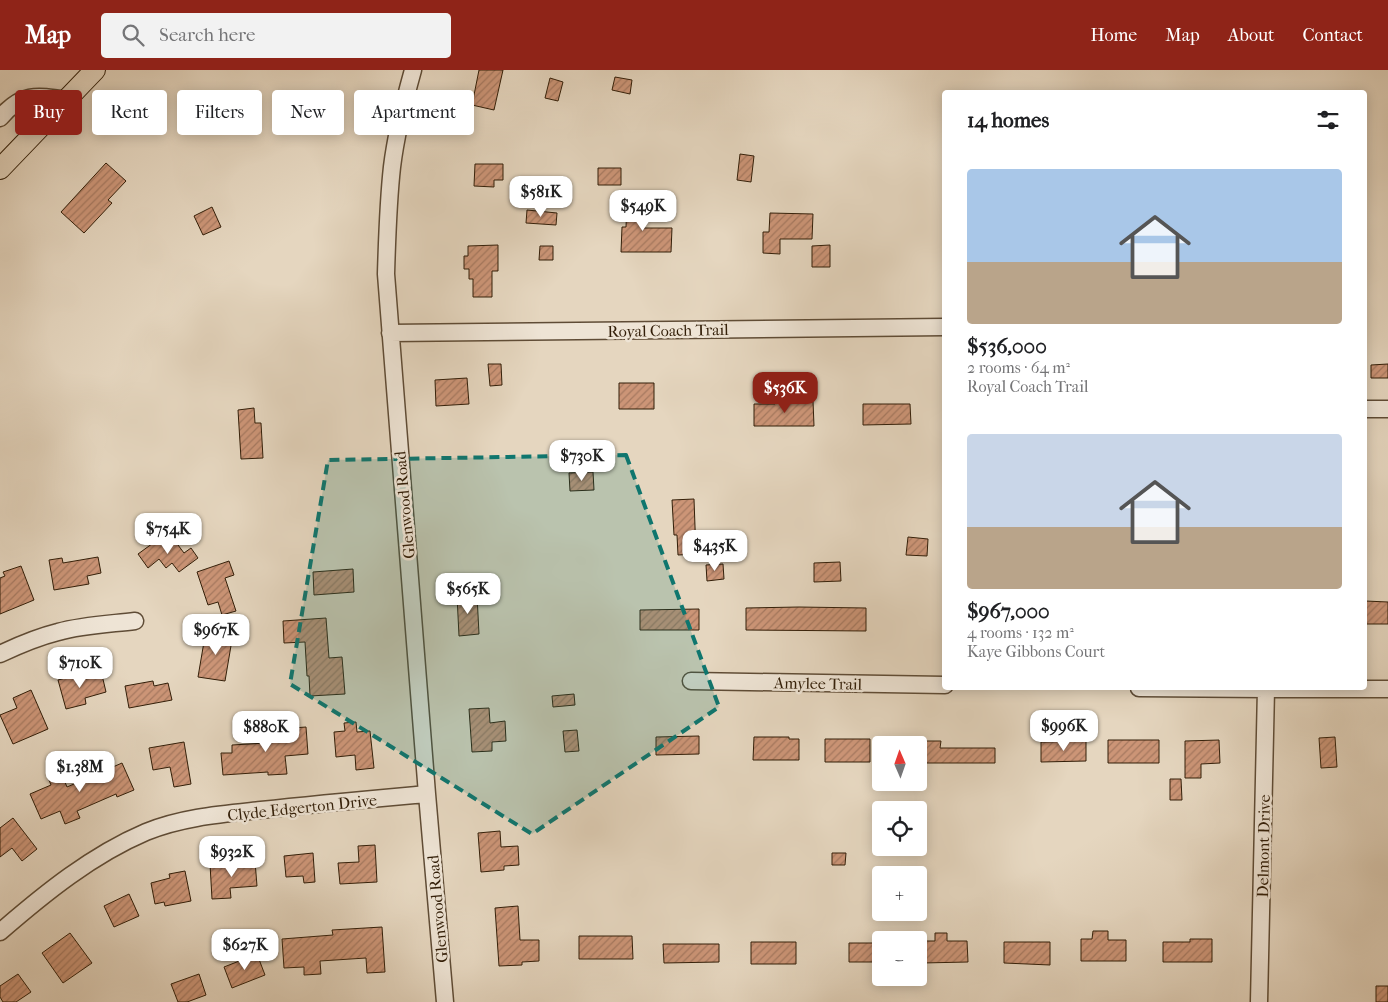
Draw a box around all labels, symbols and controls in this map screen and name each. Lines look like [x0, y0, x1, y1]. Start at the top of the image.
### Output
search box [101, 13, 451, 58]
text: Map [25, 21, 71, 49]
icon: search [119, 21, 147, 49]
text: Search here [159, 24, 255, 46]
text: Home [1090, 25, 1137, 46]
text: Map [1165, 25, 1200, 46]
text: About [1228, 25, 1274, 46]
text: Contact [1302, 25, 1363, 46]
chip: Buy [15, 90, 82, 135]
chip: Rent [92, 90, 167, 135]
chip: Filters [177, 90, 262, 135]
chip: New [272, 90, 344, 135]
chip: Apartment [354, 90, 474, 135]
icon: filters [1314, 106, 1342, 134]
text: 14 homes [967, 108, 1049, 132]
pin: $581K [506, 176, 576, 218]
text: $581K [520, 182, 562, 201]
pin: $549K [608, 190, 678, 232]
text: $549K [620, 196, 666, 215]
icon: home [1110, 202, 1200, 292]
street label: Royal Coach Trail [607, 320, 729, 341]
text: $536,000 [967, 334, 1047, 358]
text: 2 rooms · 64 m² [967, 358, 1070, 377]
pin: $536K [750, 372, 820, 414]
text: Royal Coach Trail [967, 377, 1088, 396]
text: $536K [764, 378, 806, 397]
pin: $730K [547, 440, 617, 482]
text: $730K [560, 446, 604, 465]
street label: Glenwood Road [390, 450, 419, 560]
icon: home [1110, 467, 1200, 557]
pin: $754K [133, 512, 203, 555]
text: $754K [146, 519, 190, 538]
pin: $435K [680, 530, 750, 572]
text: $435K [693, 536, 737, 555]
pin: $565K [433, 572, 503, 615]
text: $565K [447, 579, 489, 598]
text: $967,000 [967, 599, 1050, 623]
pin: $967K [181, 614, 251, 656]
text: $967K [193, 620, 239, 639]
text: 4 rooms · 132 m² [967, 623, 1074, 642]
text: Kaye Gibbons Court [967, 642, 1105, 661]
pin: $710K [45, 646, 115, 689]
text: $710K [59, 653, 101, 672]
street label: Amylee Trail [773, 673, 863, 694]
pin: $880K [231, 710, 301, 753]
pin: $996K [1029, 710, 1099, 752]
text: $996K [1041, 716, 1087, 735]
text: $880K [243, 717, 289, 736]
north arrow [872, 736, 928, 791]
map controls [872, 736, 927, 986]
pin: $1.38M [39, 750, 121, 793]
text: $1.38M [57, 757, 103, 776]
street label: Clyde Edgerton Drive [226, 790, 378, 825]
street label: Delmont Drive [1253, 794, 1274, 898]
button: locate [872, 801, 927, 856]
pin: $932K [197, 836, 267, 878]
text: $932K [210, 842, 254, 861]
street label: Glenwood Road [423, 854, 452, 964]
button: + [872, 866, 927, 921]
pin: $627K [210, 928, 280, 971]
button: − [872, 931, 927, 986]
text: $627K [222, 935, 268, 954]

